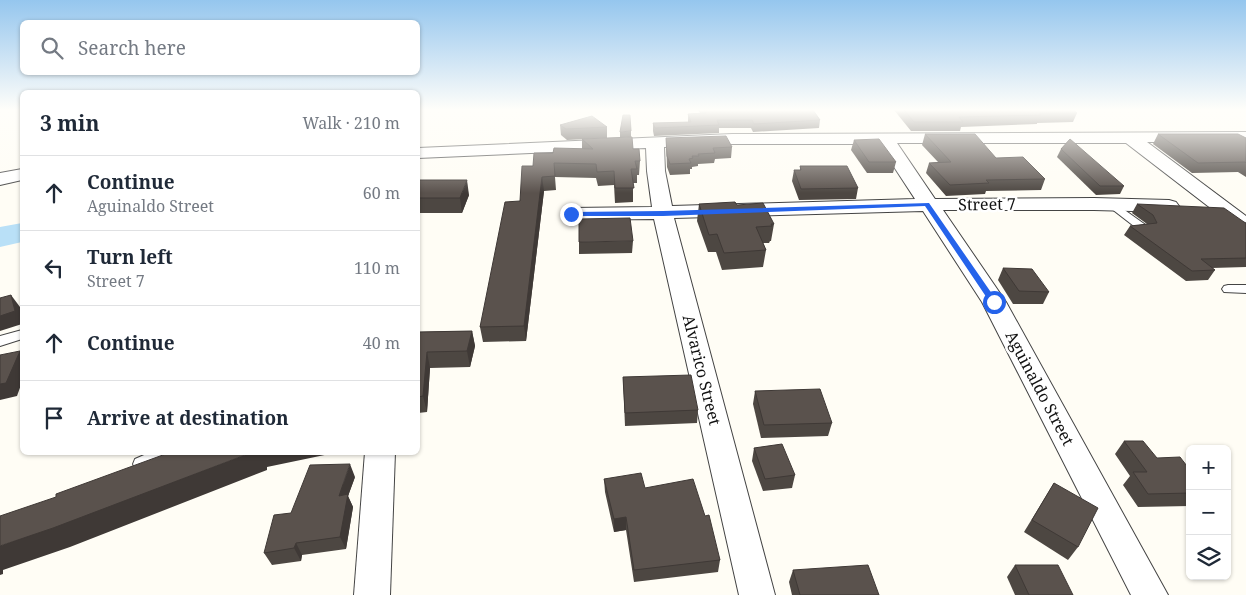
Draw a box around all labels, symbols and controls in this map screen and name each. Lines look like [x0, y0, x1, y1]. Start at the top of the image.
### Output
search box [20, 20, 420, 75]
icon: search [38, 34, 66, 62]
text: Search here [78, 35, 186, 61]
text: 3 min [40, 109, 99, 137]
text: Walk · 210 m [303, 112, 400, 134]
text: Continue [87, 169, 175, 195]
icon: ahead [40, 179, 68, 207]
text: 60 m [363, 182, 400, 204]
street label: Street 7 [958, 192, 1016, 216]
text: Aguinaldo Street [87, 195, 214, 217]
route end [560, 203, 583, 226]
text: Turn left [87, 244, 173, 270]
icon: left [40, 254, 68, 282]
text: 110 m [354, 257, 400, 279]
text: Street 7 [87, 270, 145, 292]
route start [983, 291, 1006, 314]
street label: Alvarico Street [678, 312, 726, 428]
street label: Aguinaldo Street [1000, 327, 1080, 450]
icon: ahead [40, 329, 68, 357]
text: Continue [87, 330, 175, 356]
text: 40 m [363, 332, 400, 354]
icon: arrive [40, 404, 68, 432]
text: Arrive at destination [87, 405, 289, 431]
map controls [1186, 445, 1231, 580]
button: + [1186, 445, 1231, 490]
button: − [1186, 490, 1231, 535]
button: layers [1186, 535, 1231, 580]

